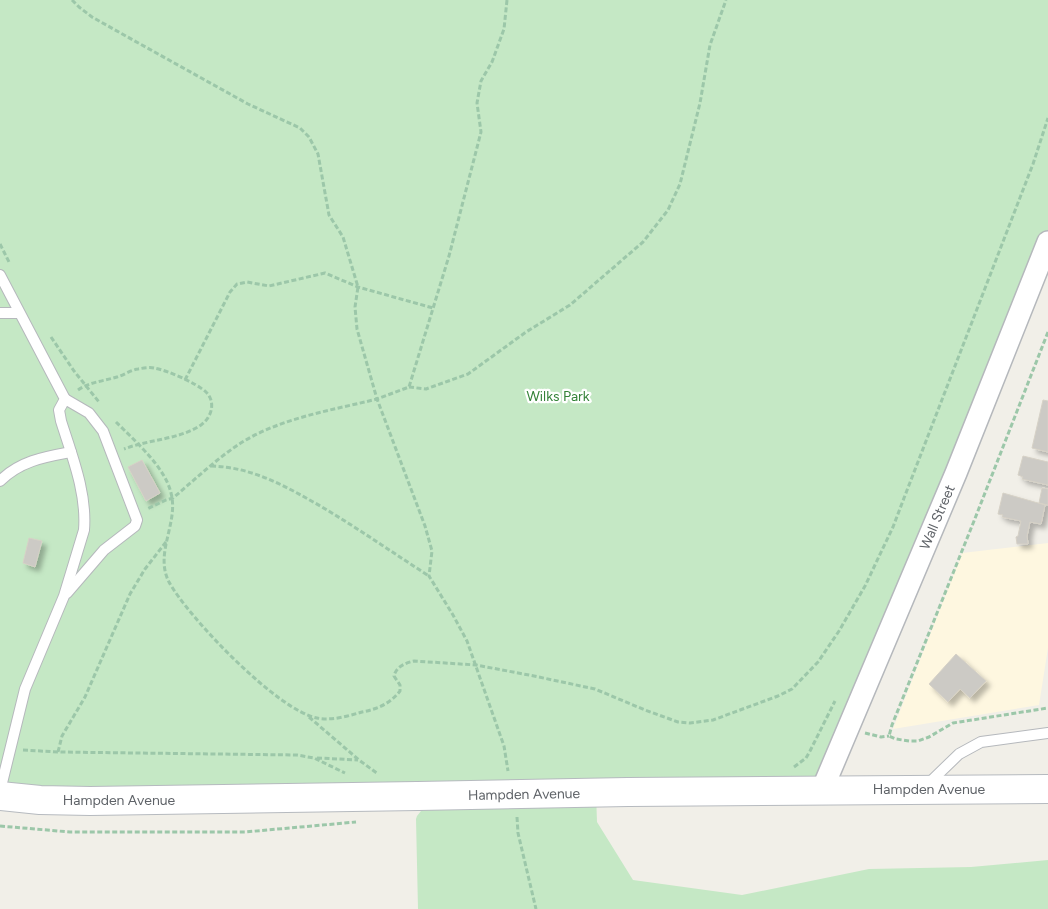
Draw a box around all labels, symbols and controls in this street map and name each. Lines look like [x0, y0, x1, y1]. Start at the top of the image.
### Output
park label: Wilks Park [526, 388, 590, 405]
street label: Wall Street [916, 482, 959, 552]
street label: Hampden Avenue [873, 781, 986, 798]
street label: Hampden Avenue [468, 785, 581, 804]
street label: Hampden Avenue [63, 792, 176, 809]

